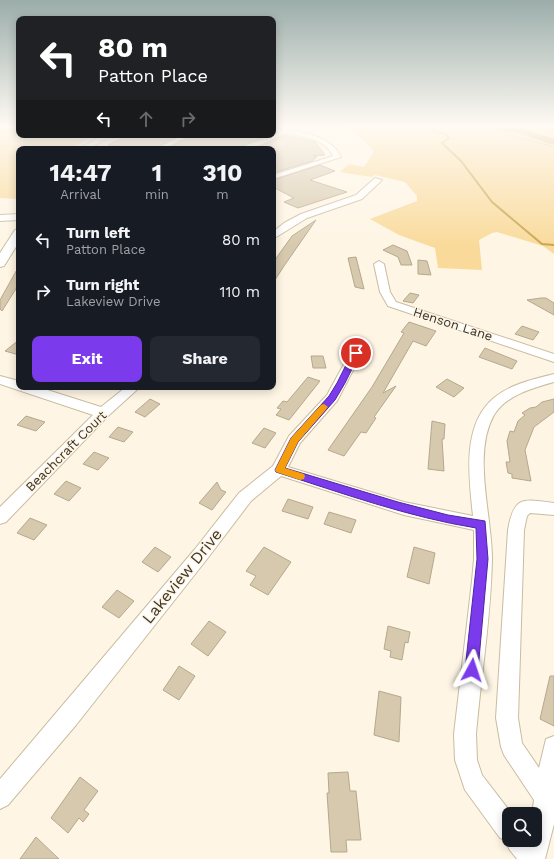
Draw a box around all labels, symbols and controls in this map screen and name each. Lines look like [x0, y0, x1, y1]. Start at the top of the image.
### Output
text: 80 m [98, 31, 168, 64]
icon: left [32, 32, 84, 84]
text: Patton Place [98, 65, 208, 86]
icon: left [93, 108, 115, 130]
icon: ahead [135, 108, 157, 130]
icon: right [177, 108, 199, 130]
text: 14:47 [50, 159, 112, 187]
text: 1 [152, 159, 162, 187]
text: 310 [202, 159, 242, 187]
text: Arrival [60, 187, 101, 202]
text: min [145, 187, 169, 202]
text: m [216, 187, 229, 202]
text: Turn left [66, 224, 130, 242]
icon: left [32, 229, 54, 251]
text: 80 m [222, 231, 260, 249]
text: Patton Place [66, 242, 145, 257]
text: Turn right [66, 276, 139, 294]
icon: right [32, 281, 54, 303]
text: 110 m [220, 283, 260, 301]
text: Lakeview Drive [66, 294, 161, 309]
street label: Henson Lane [411, 304, 495, 344]
button: Exit [32, 336, 142, 382]
button: Share [150, 336, 260, 382]
pin [339, 336, 373, 370]
icon: arrive [345, 342, 367, 364]
street label: Beachcraft Court [23, 407, 110, 494]
street label: Lakeview Drive [138, 525, 226, 627]
position arrow [451, 649, 493, 691]
map controls [502, 807, 542, 847]
button: search [502, 807, 542, 847]

